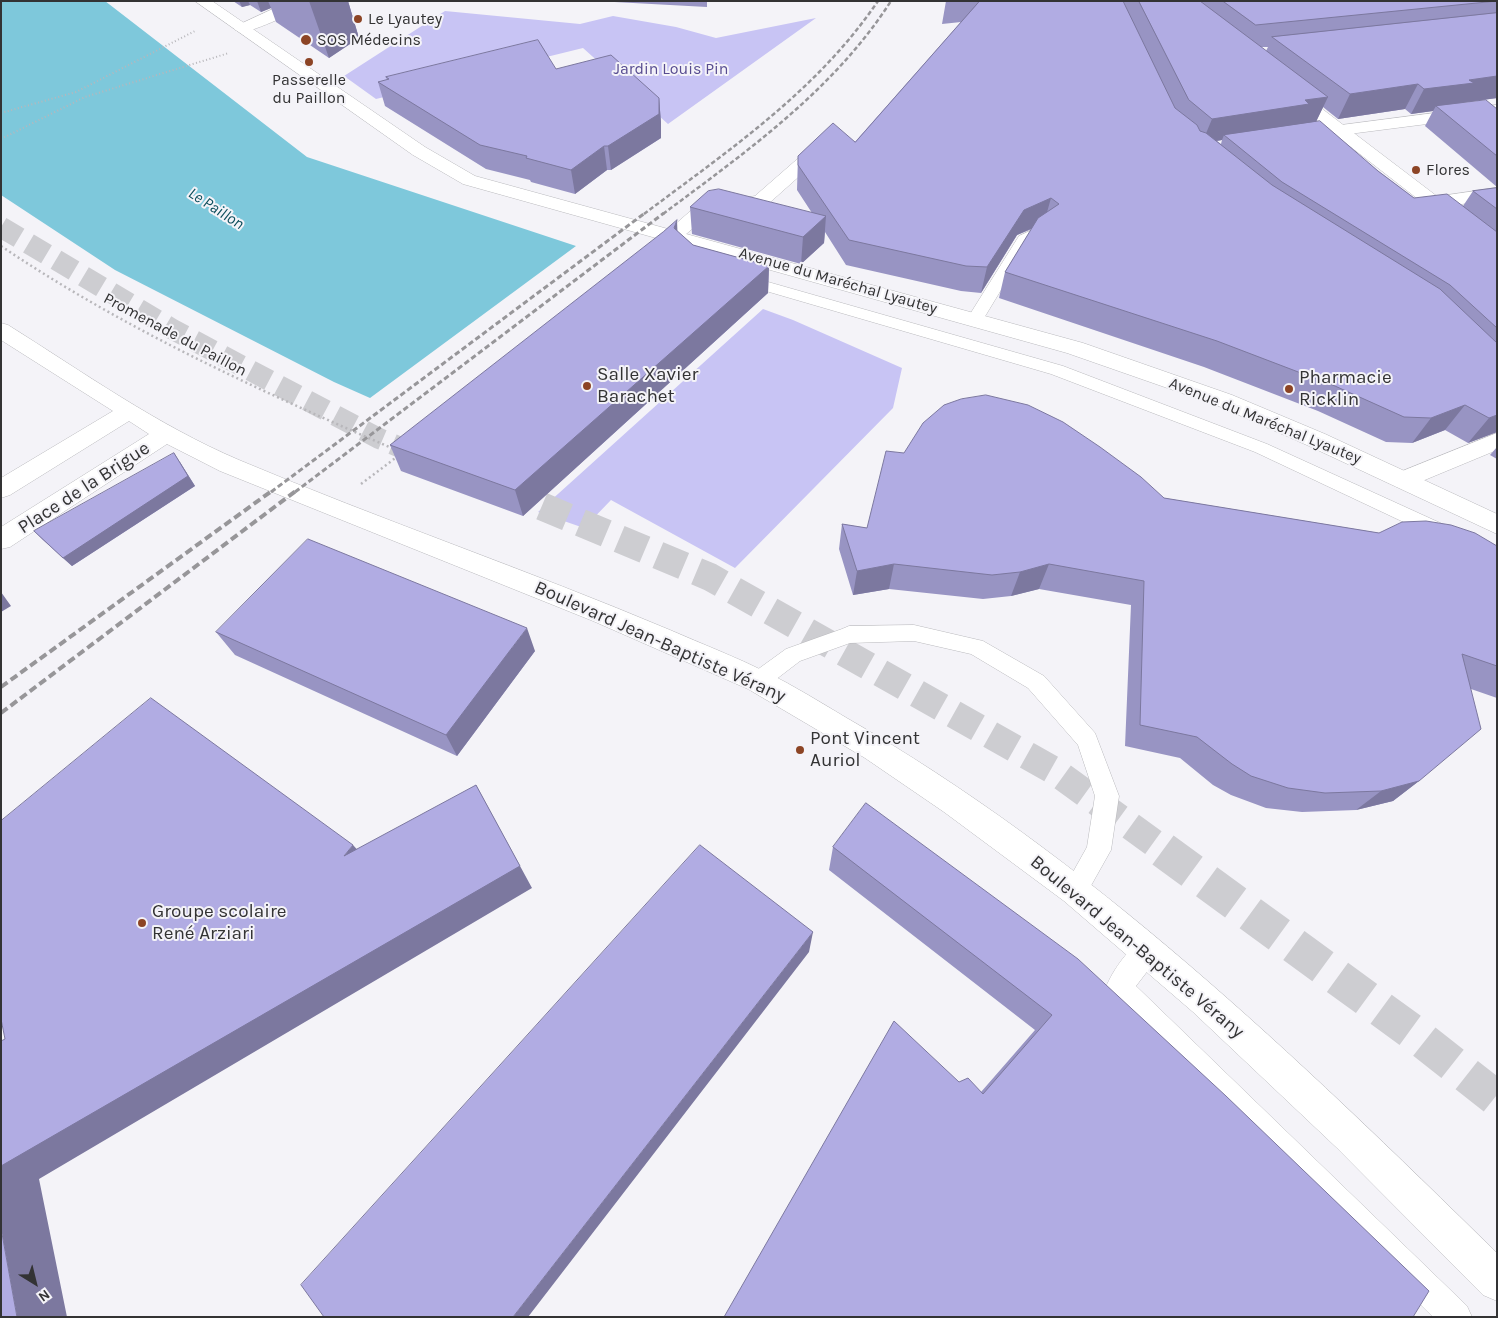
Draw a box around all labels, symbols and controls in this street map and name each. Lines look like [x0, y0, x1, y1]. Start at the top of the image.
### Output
place label: Le Lyautey [368, 9, 442, 29]
marker: Le Lyautey [352, 13, 364, 25]
place label: SOS Médecins [317, 30, 421, 50]
marker: SOS Médecins [299, 33, 313, 47]
marker: Passerelle du Paillon [303, 56, 315, 68]
park label: Jardin Louis Pin [614, 59, 728, 79]
place label: Passerelle du Paillon [272, 70, 346, 108]
place label: Flores [1426, 160, 1470, 180]
marker: Flores [1410, 164, 1422, 176]
water label: Le Paillon [185, 184, 247, 234]
street label: Avenue du Maréchal Lyautey [737, 243, 939, 319]
street label: Promenade du Paillon [100, 289, 250, 381]
place label: Salle Xavier Barachet [597, 364, 698, 408]
place label: Pharmacie Ricklin [1299, 367, 1392, 411]
street label: Avenue du Maréchal Lyautey [1166, 374, 1364, 468]
marker: Salle Xavier Barachet [581, 380, 593, 392]
marker: Pharmacie Ricklin [1283, 383, 1295, 395]
street label: Place de la Brigue [14, 437, 154, 539]
street label: Boulevard Jean-Baptiste Vérany [531, 576, 789, 708]
place label: Pont Vincent Auriol [810, 728, 920, 772]
marker: Pont Vincent Auriol [794, 744, 806, 756]
street label: Boulevard Jean-Baptiste Vérany [1025, 851, 1249, 1043]
place label: Groupe scolaire René Arziari [152, 901, 287, 945]
marker: Groupe scolaire René Arziari [136, 917, 148, 929]
north arrow [10, 1258, 60, 1308]
text: N [35, 1286, 53, 1305]

